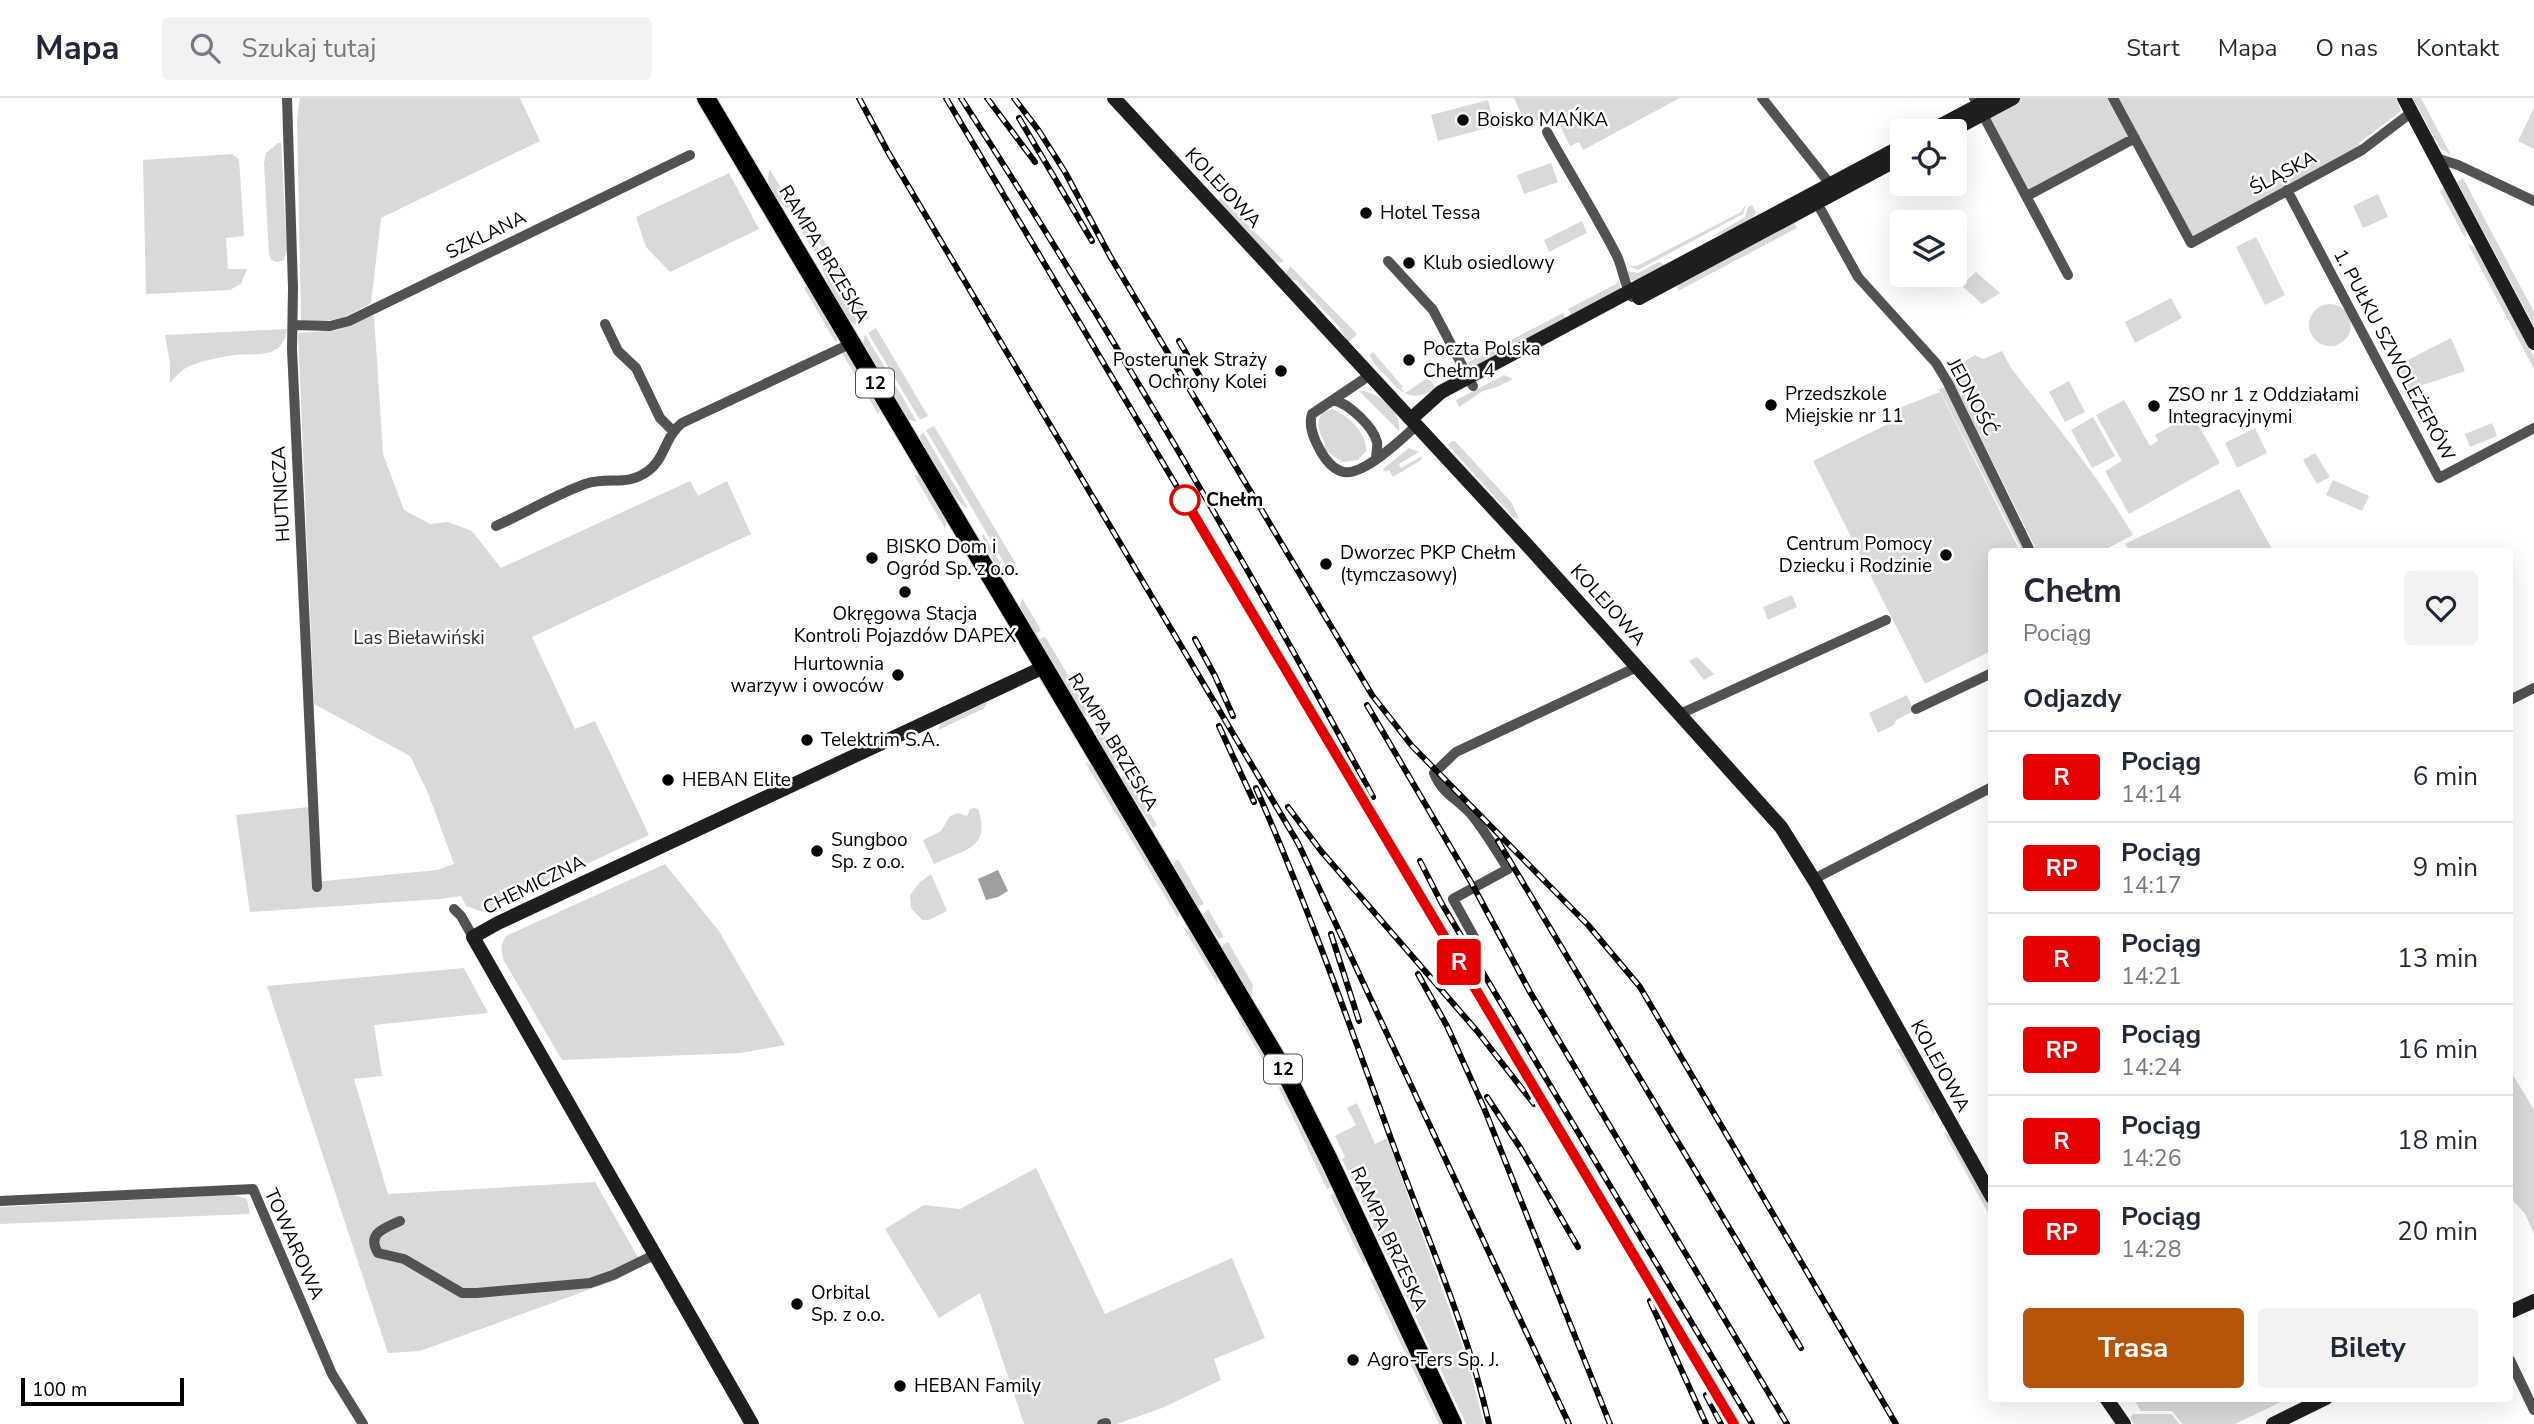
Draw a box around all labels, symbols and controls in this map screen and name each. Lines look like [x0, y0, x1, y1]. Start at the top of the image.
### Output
search box [162, 17, 652, 80]
text: Mapa [35, 26, 120, 71]
icon: search [186, 29, 224, 67]
text: Szukaj tutaj [242, 31, 376, 66]
text: Start [2126, 32, 2180, 64]
text: Mapa [2218, 32, 2278, 64]
text: O nas [2316, 32, 2378, 64]
text: Kontakt [2416, 32, 2499, 64]
place label: Boisko MAŃKA [1477, 107, 1608, 133]
marker: Boisko MAŃKA [1455, 112, 1471, 128]
map controls [1890, 119, 1967, 287]
button: locate [1890, 119, 1967, 196]
street label: KOLEJOWA [1179, 142, 1267, 234]
street label: ŚLĄSKA [2245, 144, 2321, 201]
street label: RAMPA BRZESKA [773, 180, 876, 328]
place label: Hotel Tessa [1380, 200, 1481, 226]
street label: SZKLANA [442, 204, 531, 266]
marker: Hotel Tessa [1358, 205, 1374, 221]
button: layers [1890, 210, 1967, 287]
street label: 1. PUŁKU SZWOLEŻERÓW [2327, 245, 2461, 466]
place label: Klub osiedlowy [1423, 250, 1555, 276]
marker: Klub osiedlowy [1401, 255, 1417, 271]
place label: Poczta Polska Chełm 4 [1423, 336, 1541, 384]
place label: Posterunek Straży Ochrony Kolei [1113, 347, 1267, 395]
marker: Poczta Polska Chełm 4 [1401, 352, 1417, 368]
street label: JEDNOŚĆ [1940, 353, 2003, 440]
marker: Posterunek Straży Ochrony Kolei [1273, 363, 1289, 379]
road number: 12 [856, 368, 894, 398]
place label: Przedszkole Miejskie nr 11 [1785, 381, 1904, 429]
place label: ZSO nr 1 z Oddziałami Integracyjnymi [2168, 382, 2359, 430]
marker: Przedszkole Miejskie nr 11 [1763, 397, 1779, 413]
marker: ZSO nr 1 z Oddziałami Integracyjnymi [2146, 398, 2162, 414]
street label: HUTNICZA [265, 445, 296, 543]
marker: Chełm [1170, 485, 1200, 515]
place label: Chełm [1206, 487, 1263, 513]
place label: Centrum Pomocy Dziecku i Rodzinie [1779, 531, 1932, 579]
place label: BISKO Dom i Ogród Sp. z o.o. [886, 534, 1019, 582]
place label: Dworzec PKP Chełm (tymczasowy) [1340, 540, 1516, 588]
marker: Centrum Pomocy Dziecku i Rodzinie [1938, 547, 1954, 563]
marker: BISKO Dom i Ogród Sp. z o.o. [864, 550, 880, 566]
marker: Dworzec PKP Chełm (tymczasowy) [1318, 556, 1334, 572]
street label: KOLEJOWA [1564, 559, 1652, 652]
text: Chełm [2023, 569, 2122, 614]
button: heart [2404, 571, 2478, 645]
marker: Okręgowa Stacja Kontroli Pojazdów DAPEX [897, 584, 913, 600]
place label: Okręgowa Stacja Kontroli Pojazdów DAPEX [794, 601, 1017, 649]
text: Pociąg [2023, 618, 2092, 649]
park label: Las Bieławiński [353, 625, 485, 651]
place label: Hurtownia warzyw i owoców [731, 651, 884, 699]
marker: Hurtownia warzyw i owoców [890, 667, 906, 683]
street label: RAMPA BRZESKA [1062, 668, 1165, 816]
text: Odjazdy [2023, 681, 2121, 716]
place label: Telektrim S.A. [821, 727, 940, 753]
marker: Telektrim S.A. [799, 732, 815, 748]
text: Pociąg [2121, 744, 2201, 779]
text: 6 min [2413, 759, 2478, 794]
text: R [2053, 761, 2070, 793]
place label: HEBAN Elite [682, 767, 791, 793]
marker: HEBAN Elite [660, 772, 676, 788]
text: 14:14 [2121, 779, 2181, 810]
place label: Sungboo Sp. z o.o. [831, 827, 907, 875]
text: Pociąg [2121, 835, 2201, 870]
marker: Sungboo Sp. z o.o. [809, 843, 825, 859]
street label: CHEMICZNA [478, 849, 590, 921]
text: 9 min [2413, 850, 2478, 885]
text: RP [2045, 852, 2078, 884]
text: 14:17 [2121, 870, 2181, 901]
text: Pociąg [2121, 926, 2201, 961]
line badge: R [1436, 939, 1482, 985]
text: 13 min [2397, 941, 2478, 976]
text: R [2053, 943, 2070, 975]
text: R [1451, 946, 1467, 978]
text: 14:21 [2121, 961, 2181, 992]
street label: KOLEJOWA [1904, 1015, 1976, 1117]
text: Pociąg [2121, 1017, 2201, 1052]
text: 16 min [2397, 1032, 2478, 1067]
text: RP [2045, 1034, 2078, 1066]
text: 14:24 [2121, 1052, 2181, 1083]
road number: 12 [1264, 1054, 1302, 1084]
text: Pociąg [2121, 1108, 2201, 1143]
text: 18 min [2397, 1123, 2478, 1158]
text: R [2053, 1125, 2070, 1157]
text: 14:26 [2121, 1143, 2181, 1174]
street label: RAMPA BRZESKA [1344, 1163, 1434, 1316]
street label: TOWAROWA [258, 1184, 330, 1304]
text: Pociąg [2121, 1199, 2201, 1234]
text: 20 min [2397, 1214, 2478, 1249]
text: RP [2045, 1216, 2078, 1248]
text: 14:28 [2121, 1234, 2181, 1265]
place label: Orbital Sp. z o.o. [811, 1280, 885, 1328]
marker: Orbital Sp. z o.o. [789, 1296, 805, 1312]
button: Trasa [2023, 1308, 2244, 1388]
button: Bilety [2258, 1308, 2478, 1388]
place label: Agro-Ters Sp. J. [1367, 1347, 1499, 1373]
marker: Agro-Ters Sp. J. [1345, 1352, 1361, 1368]
place label: HEBAN Family [914, 1373, 1041, 1399]
scale bar [21, 1375, 184, 1407]
text: 100 m [32, 1377, 87, 1403]
marker: HEBAN Family [892, 1378, 908, 1394]

